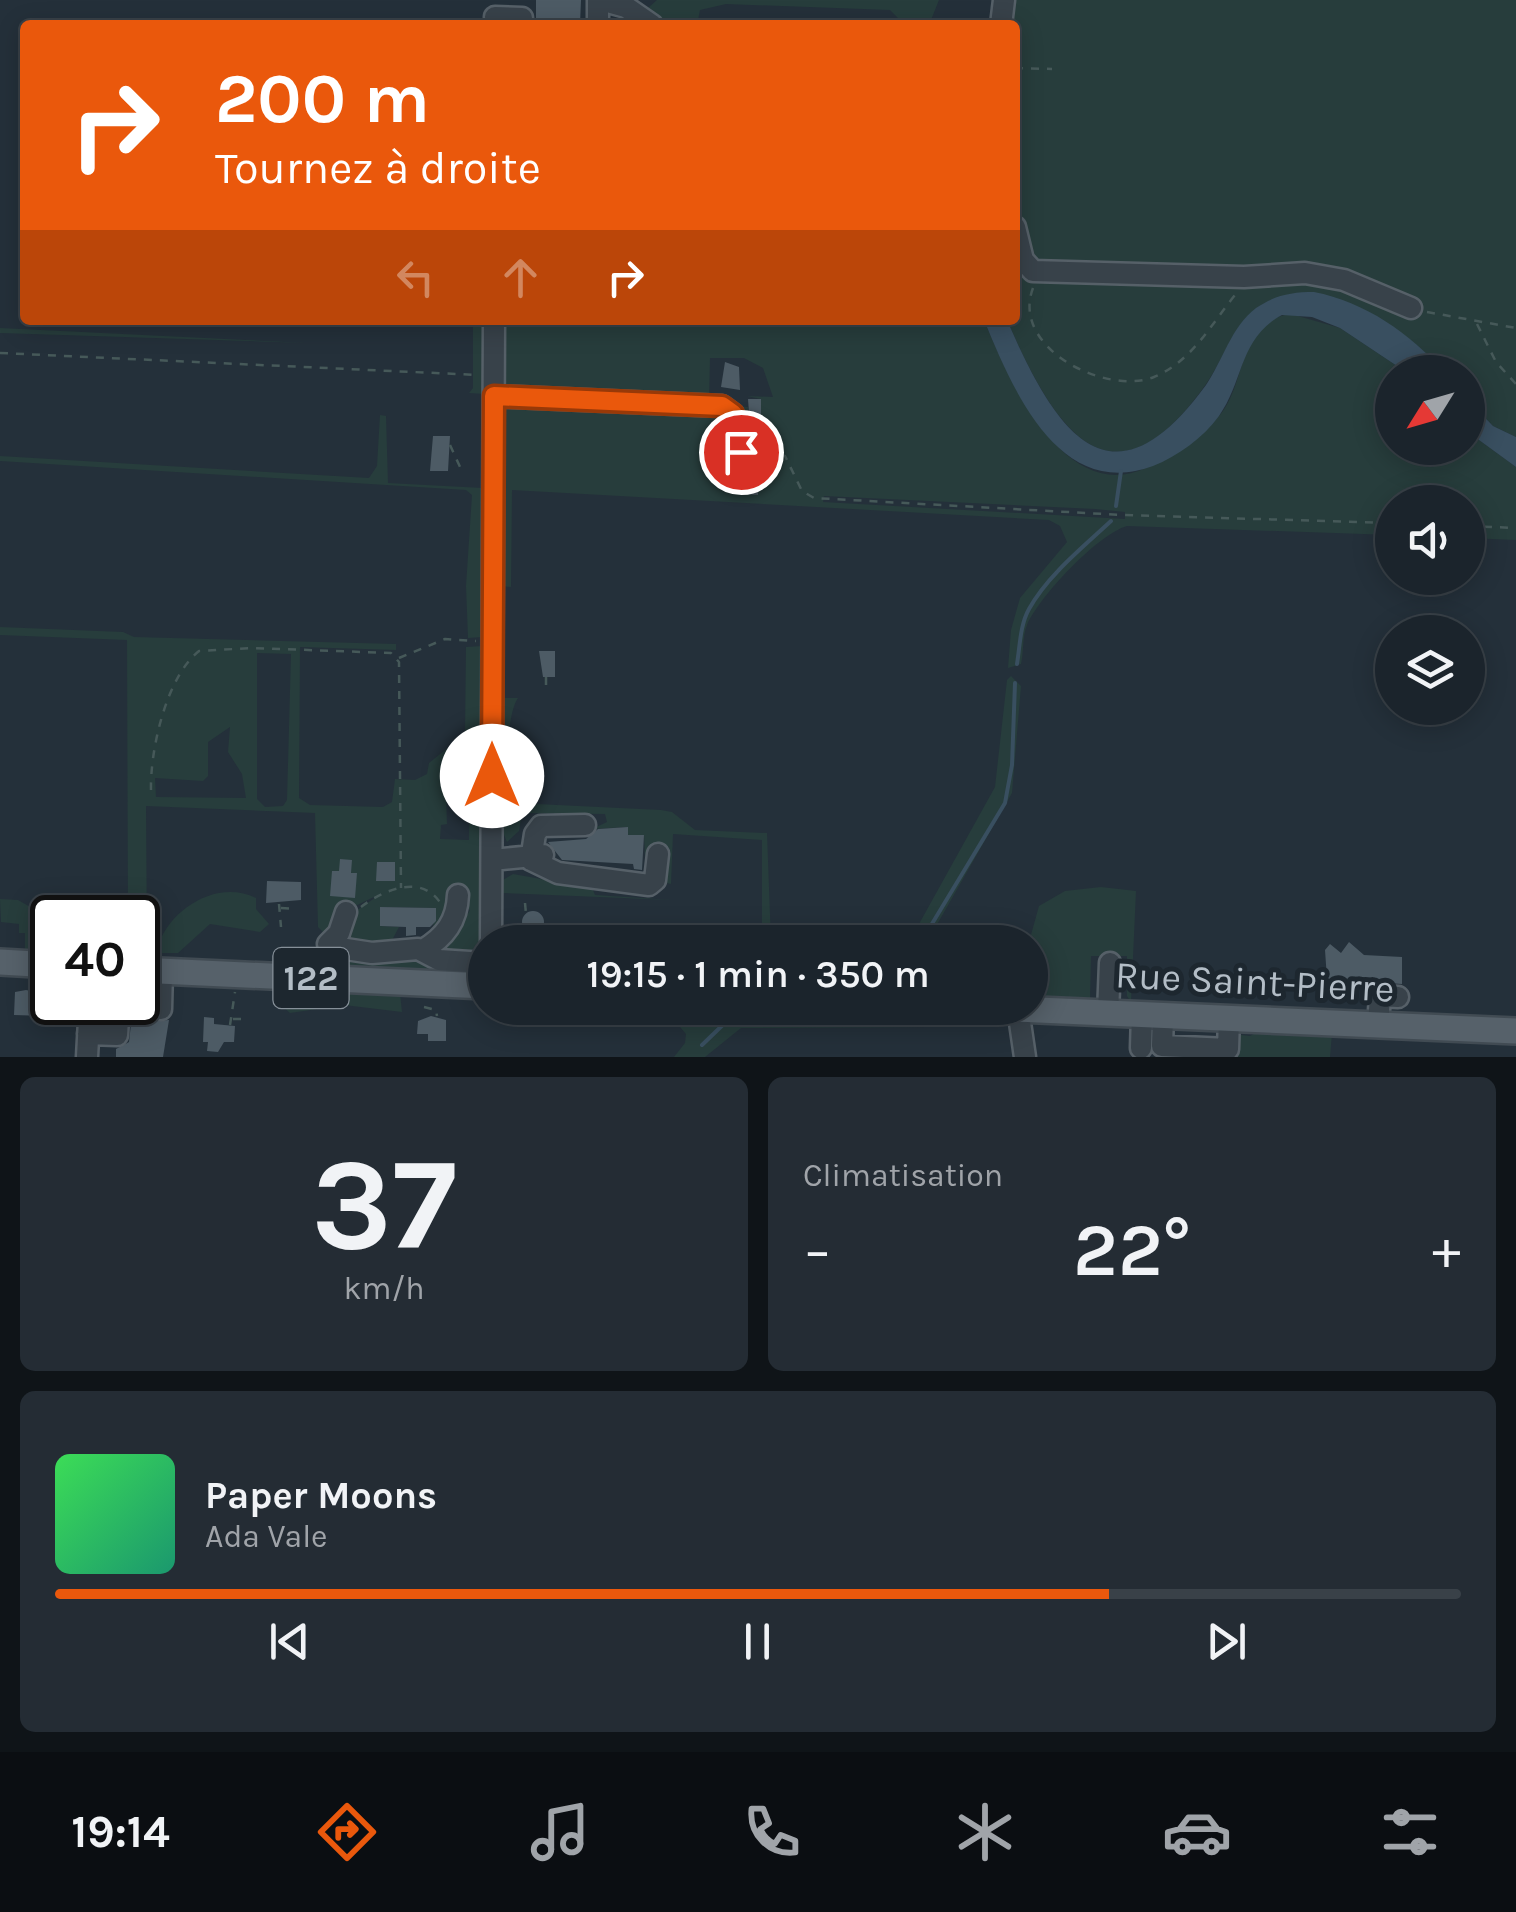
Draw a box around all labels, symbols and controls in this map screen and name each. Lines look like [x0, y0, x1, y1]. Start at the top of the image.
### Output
text: 200 m [215, 58, 430, 140]
icon: right [50, 60, 180, 190]
text: Tournez à droite [215, 142, 541, 194]
icon: left [388, 250, 443, 305]
icon: ahead [493, 250, 548, 305]
icon: right [598, 250, 653, 305]
north arrow [1375, 355, 1485, 465]
map controls [1375, 355, 1485, 725]
pin [699, 410, 784, 495]
icon: arrive [714, 425, 769, 480]
button: sound [1375, 485, 1485, 595]
button: layers [1375, 615, 1485, 725]
position arrow [440, 724, 544, 828]
speed limit sign: 40 [30, 895, 160, 1025]
road number: 122 [274, 948, 348, 1008]
text: 19:15 · 1 min · 350 m [586, 952, 930, 997]
street label: Rue Saint-Pierre [1114, 952, 1396, 1012]
text: 37 [311, 1129, 457, 1281]
text: Climatisation [803, 1157, 1003, 1194]
text: 22° [1073, 1206, 1191, 1294]
text: − [803, 1218, 832, 1282]
text: + [1432, 1218, 1461, 1282]
text: km/h [343, 1270, 425, 1307]
text: Paper Moons [205, 1473, 437, 1518]
text: Ada Vale [205, 1518, 328, 1555]
icon: previous [262, 1614, 317, 1669]
icon: pause [730, 1614, 785, 1669]
icon: next [1199, 1614, 1254, 1669]
icon: directions [312, 1797, 382, 1867]
icon: music [525, 1797, 595, 1867]
icon: phone [737, 1797, 807, 1867]
icon: climate [950, 1797, 1020, 1867]
icon: car [1162, 1797, 1232, 1867]
icon: filters [1375, 1797, 1445, 1867]
text: 19:14 [71, 1806, 170, 1858]

